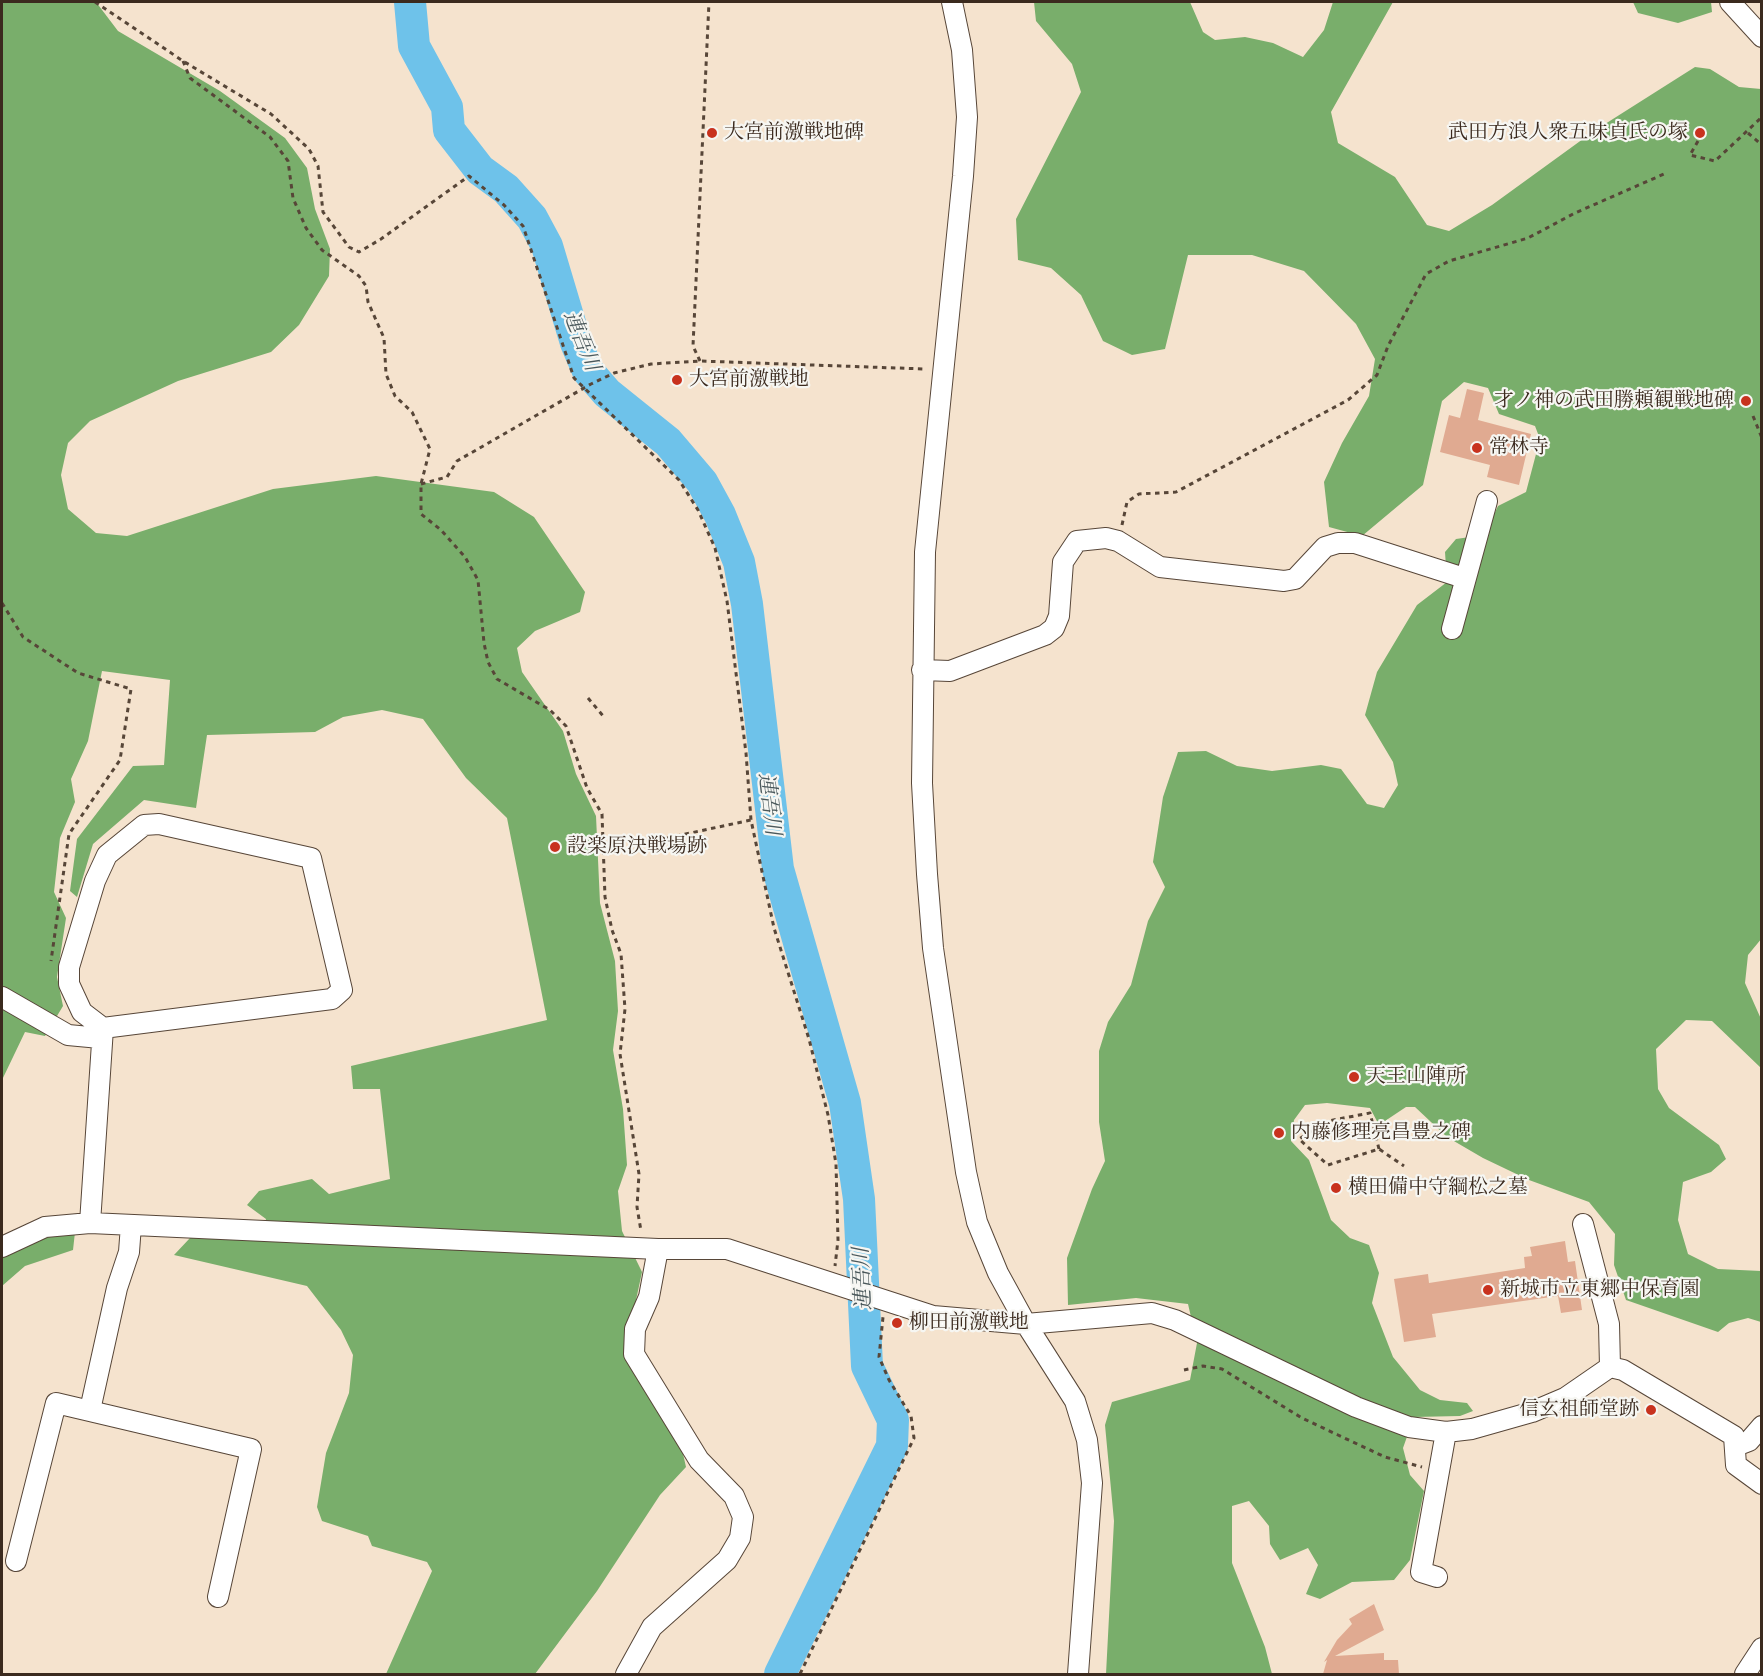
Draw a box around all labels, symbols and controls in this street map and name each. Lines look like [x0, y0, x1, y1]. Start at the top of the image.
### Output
place label: 大宮前激戦地碑 [724, 121, 864, 145]
place label: 武田方浪人衆五味貞氏の塚 [1448, 121, 1688, 145]
marker: 大宮前激戦地碑 [705, 126, 719, 140]
marker: 武田方浪人衆五味貞氏の塚 [1693, 126, 1707, 140]
water label: 連吾川 [558, 307, 604, 375]
place label: 大宮前激戦地 [689, 368, 809, 392]
marker: 大宮前激戦地 [670, 373, 684, 387]
place label: 才ノ神の武田勝頼観戦地碑 [1494, 389, 1734, 413]
marker: 才ノ神の武田勝頼観戦地碑 [1739, 394, 1753, 408]
place label: 常林寺 [1489, 436, 1549, 460]
marker: 常林寺 [1470, 441, 1484, 455]
water label: 連吾川 [753, 771, 785, 837]
place label: 設楽原決戦場跡 [567, 835, 707, 859]
marker: 設楽原決戦場跡 [548, 840, 562, 854]
place label: 天王山陣所 [1366, 1065, 1466, 1089]
marker: 天王山陣所 [1347, 1070, 1361, 1084]
place label: 内藤修理亮昌豊之碑 [1291, 1121, 1471, 1145]
marker: 内藤修理亮昌豊之碑 [1272, 1126, 1286, 1140]
place label: 横田備中守綱松之墓 [1348, 1176, 1528, 1200]
marker: 横田備中守綱松之墓 [1329, 1181, 1343, 1195]
water label: 連吾川 [849, 1247, 877, 1311]
place label: 新城市立東郷中保育園 [1500, 1278, 1700, 1302]
marker: 新城市立東郷中保育園 [1481, 1283, 1495, 1297]
place label: 柳田前激戦地 [909, 1311, 1029, 1335]
marker: 柳田前激戦地 [890, 1316, 904, 1330]
place label: 信玄祖師堂跡 [1519, 1398, 1639, 1422]
marker: 信玄祖師堂跡 [1644, 1403, 1658, 1417]

